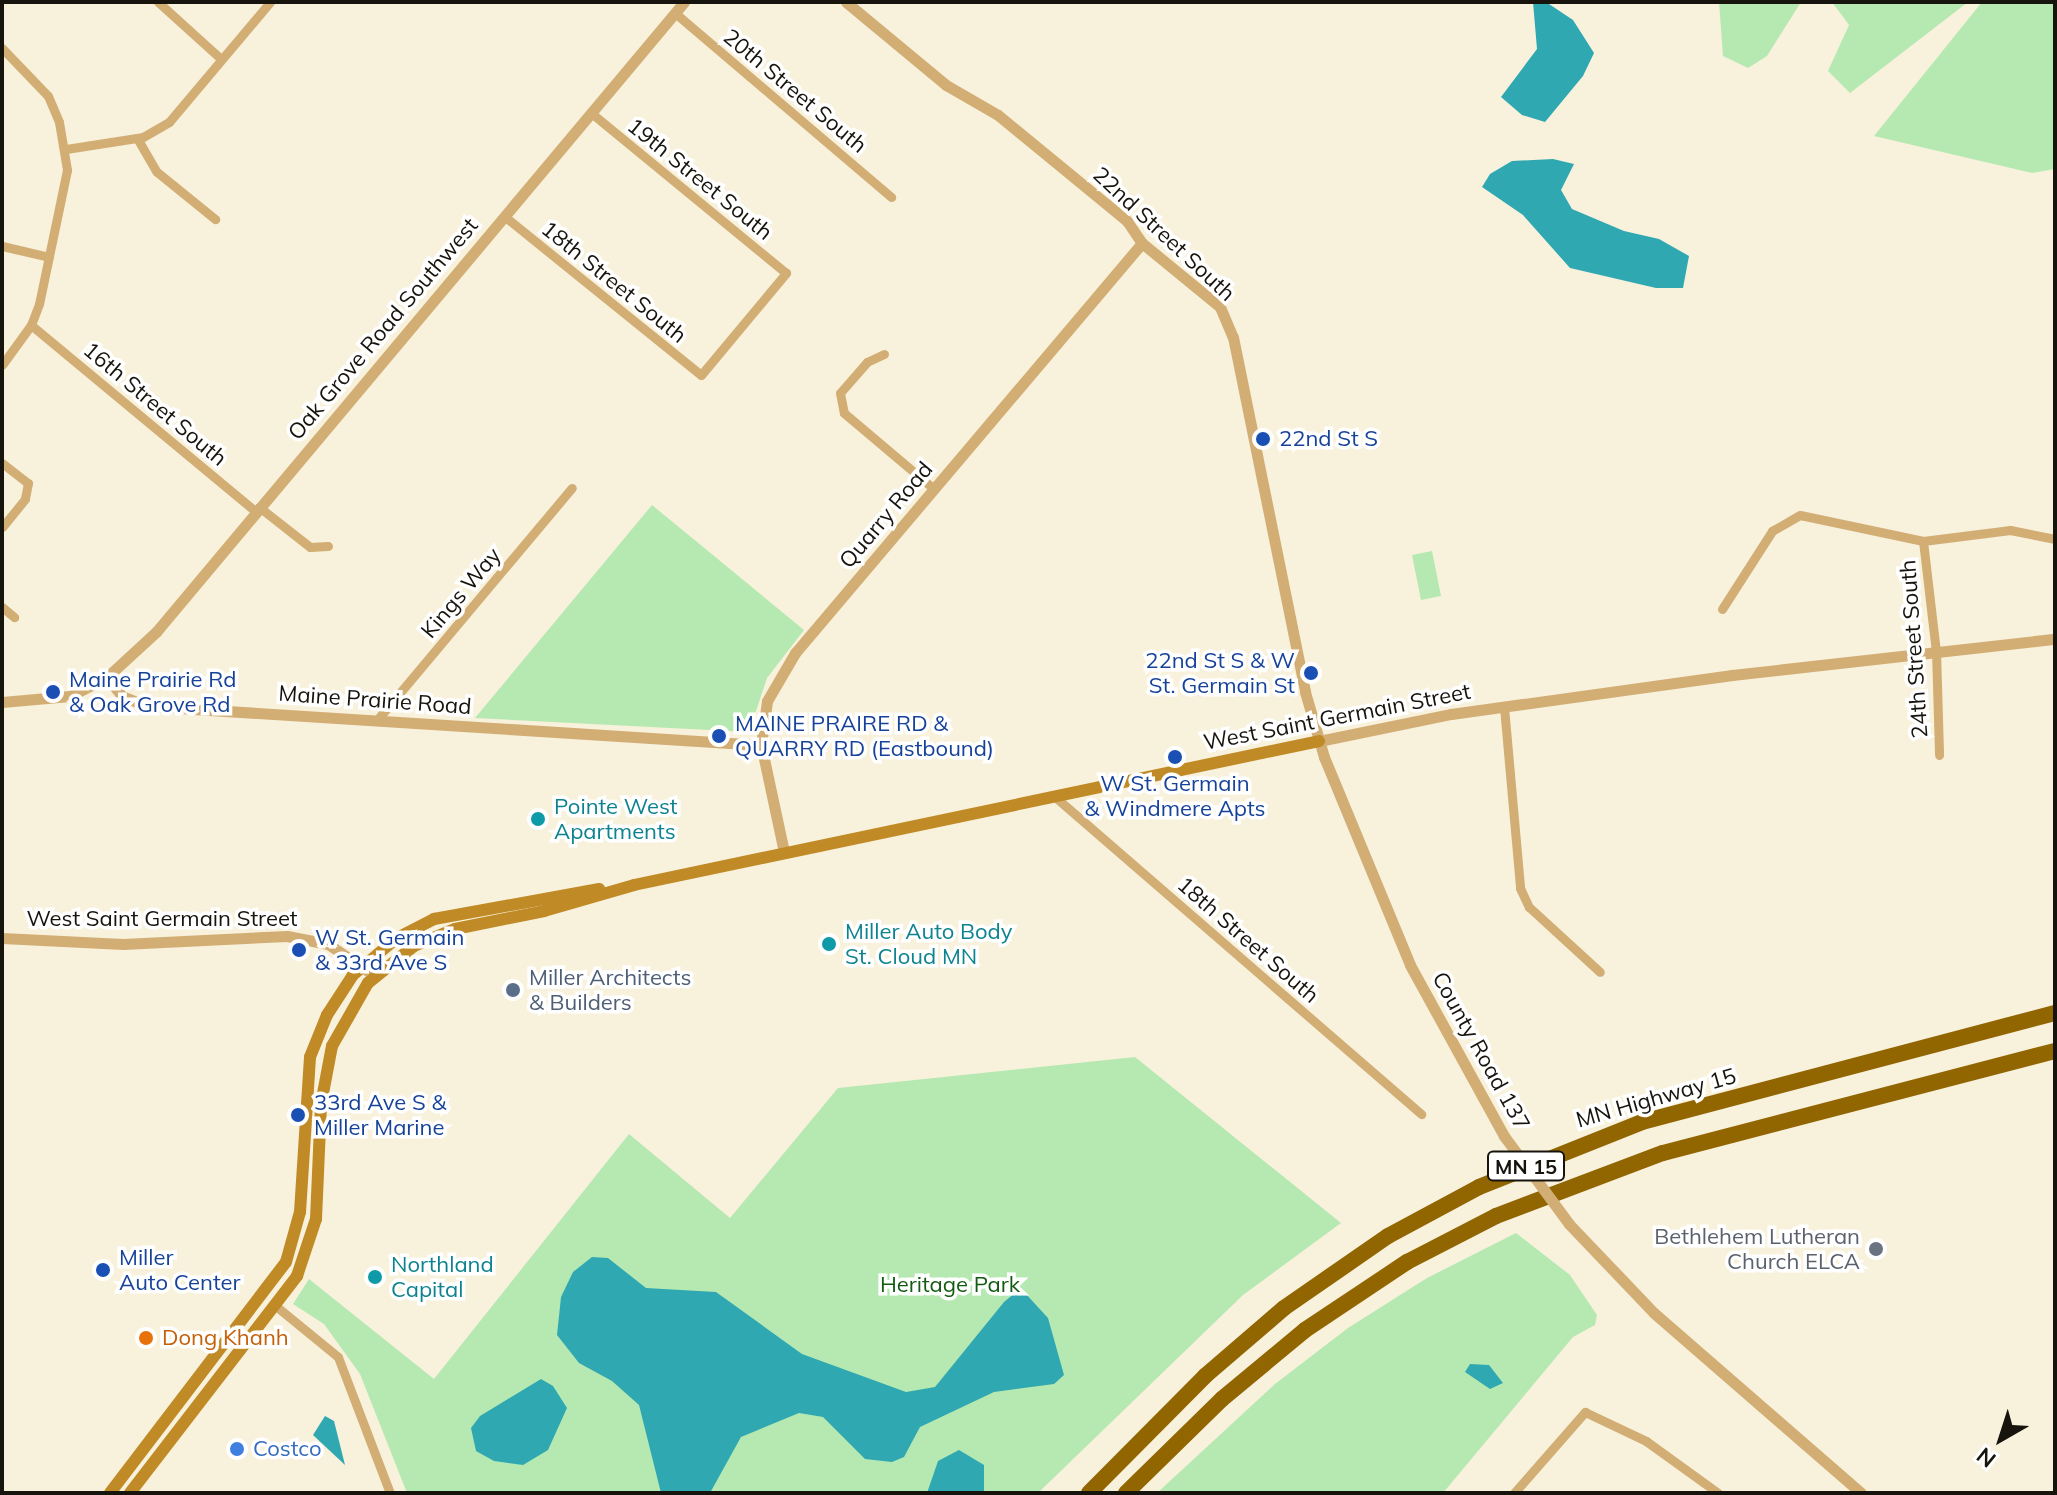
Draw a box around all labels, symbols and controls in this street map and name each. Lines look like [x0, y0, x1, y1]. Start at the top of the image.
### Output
street label: 20th Street South [718, 23, 872, 159]
street label: 19th Street South [622, 112, 778, 246]
street label: 22nd Street South [1088, 161, 1240, 307]
street label: Oak Grove Road Southwest [282, 213, 484, 445]
street label: 18th Street South [536, 215, 692, 349]
street label: 16th Street South [78, 336, 232, 472]
place label: 22nd St S [1279, 426, 1378, 452]
marker: 22nd St S [1254, 430, 1272, 448]
street label: Quarry Road [834, 456, 938, 574]
street label: Kings Way [416, 542, 506, 644]
street label: 24th Street South [1895, 559, 1933, 739]
place label: 22nd St S & W St. Germain St [1145, 647, 1295, 698]
marker: 22nd St S & W St. Germain St [1302, 664, 1320, 682]
place label: Maine Prairie Rd & Oak Grove Rd [69, 666, 236, 718]
street label: West Saint Germain Street [1201, 678, 1473, 756]
street label: Maine Prairie Road [278, 680, 472, 720]
marker: Maine Prairie Rd & Oak Grove Rd [44, 683, 62, 701]
place label: MAINE PRAIRE RD & QUARRY RD (Eastbound) [735, 710, 994, 762]
marker: MAINE PRAIRE RD & QUARRY RD (Eastbound) [710, 727, 728, 745]
marker: W St. Germain & Windmere Apts [1166, 748, 1184, 766]
place label: W St. Germain & Windmere Apts [1084, 770, 1266, 822]
place label: Pointe West Apartments [554, 793, 677, 844]
marker: Pointe West Apartments [529, 810, 547, 828]
street label: 18th Street South [1172, 871, 1324, 1009]
street label: West Saint Germain Street [26, 906, 298, 932]
place label: Miller Auto Body St. Cloud MN [845, 918, 1012, 970]
place label: W St. Germain & 33rd Ave S [315, 924, 464, 976]
marker: Miller Auto Body St. Cloud MN [820, 935, 838, 953]
marker: W St. Germain & 33rd Ave S [290, 941, 308, 959]
place label: Miller Architects & Builders [529, 964, 691, 1016]
street label: County Road 137 [1427, 967, 1535, 1135]
marker: Miller Architects & Builders [504, 981, 522, 999]
street label: MN Highway 15 [1573, 1063, 1739, 1133]
place label: 33rd Ave S & Miller Marine [314, 1089, 446, 1140]
marker: 33rd Ave S & Miller Marine [289, 1106, 307, 1124]
road number: MN 15 [1486, 1150, 1566, 1182]
place label: Bethlehem Lutheran Church ELCA [1654, 1223, 1860, 1274]
marker: Bethlehem Lutheran Church ELCA [1867, 1240, 1885, 1258]
place label: Miller Auto Center [119, 1244, 240, 1296]
place label: Northland Capital [391, 1251, 494, 1302]
marker: Miller Auto Center [94, 1261, 112, 1279]
marker: Northland Capital [366, 1268, 384, 1286]
park label: Heritage Park [880, 1272, 1020, 1298]
place label: Dong Khanh [162, 1325, 289, 1351]
marker: Dong Khanh [137, 1329, 155, 1347]
north arrow [1961, 1399, 2041, 1479]
place label: Costco [253, 1436, 321, 1462]
marker: Costco [228, 1440, 246, 1458]
text: N [1971, 1442, 2001, 1474]

